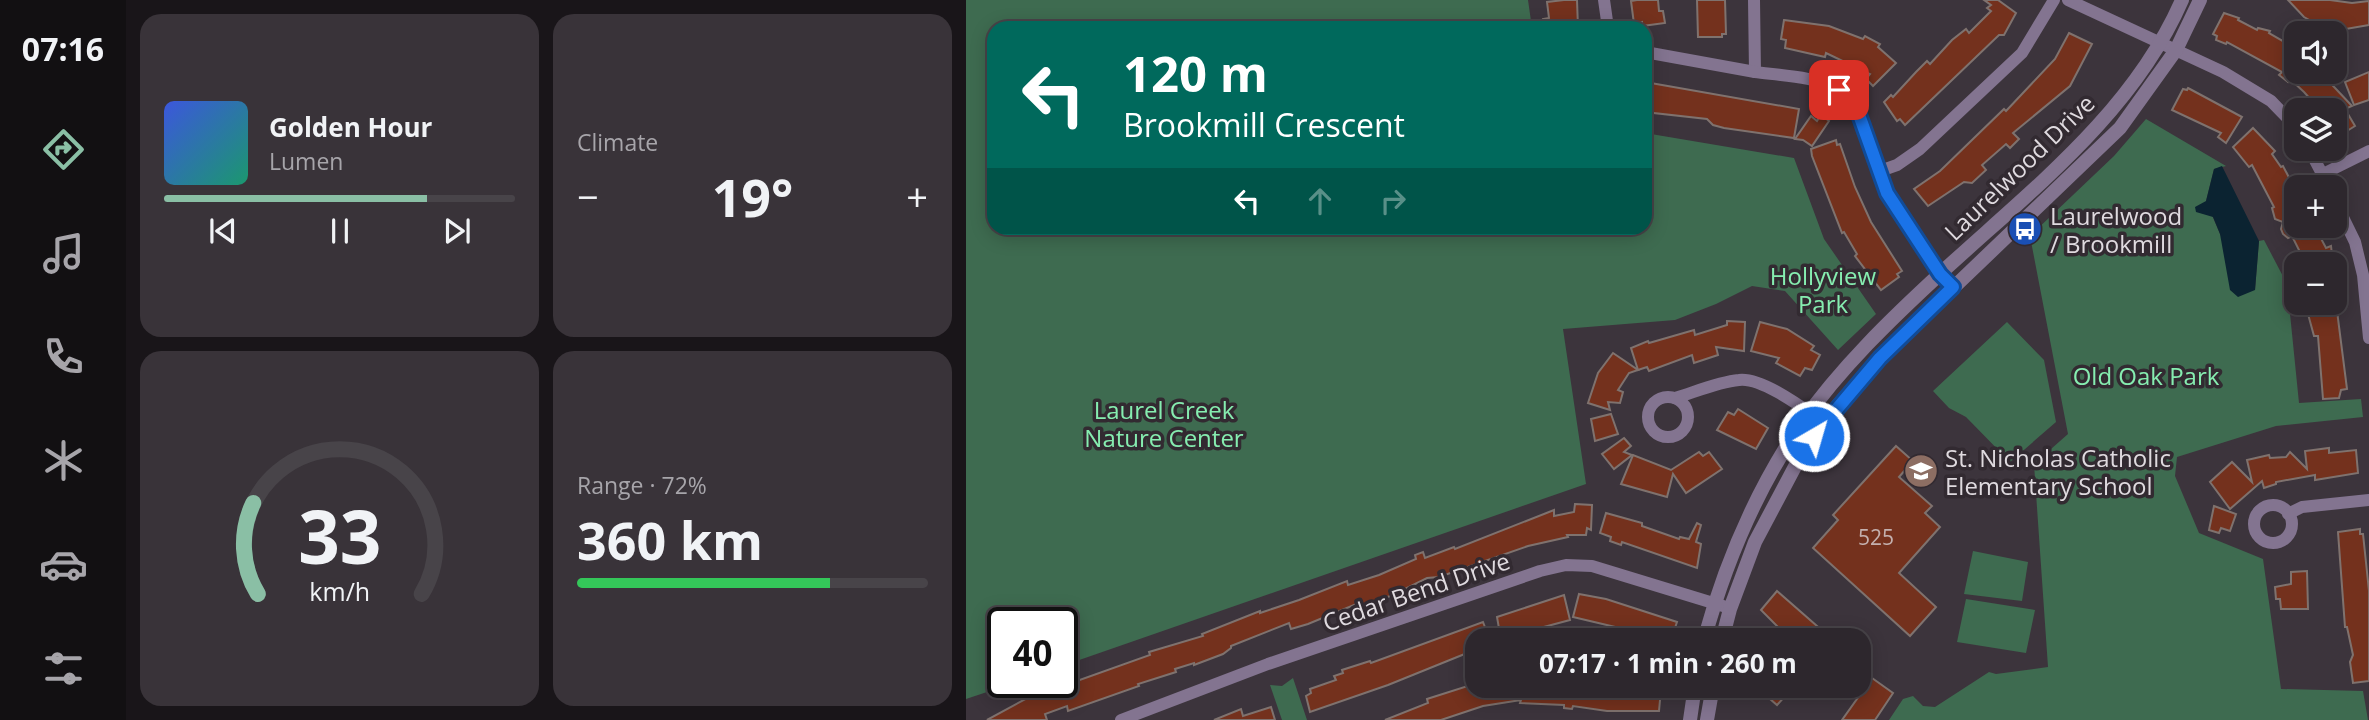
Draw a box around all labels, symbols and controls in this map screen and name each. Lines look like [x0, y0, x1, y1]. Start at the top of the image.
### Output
map controls [2284, 21, 2347, 315]
button: sound [2284, 21, 2347, 84]
text: 07:16 [22, 27, 104, 70]
text: 120 m [1123, 40, 1268, 106]
icon: left [1008, 49, 1099, 140]
pin [1809, 60, 1869, 120]
icon: arrive [1820, 71, 1858, 109]
street label: Laurelwood Drive [1937, 87, 2101, 247]
button: layers [2284, 98, 2347, 161]
text: Brookmill Crescent [1123, 103, 1405, 146]
text: Golden Hour [269, 109, 432, 145]
icon: directions [39, 125, 88, 174]
text: Climate [577, 126, 658, 158]
text: Lumen [269, 145, 343, 177]
text: 19° [712, 161, 793, 232]
text: − [577, 170, 599, 222]
text: + [906, 170, 928, 222]
button: + [2284, 175, 2347, 238]
icon: left [1228, 182, 1266, 220]
icon: ahead [1301, 182, 1339, 220]
icon: right [1374, 182, 1412, 220]
place label: Laurelwood / Brookmill [2050, 199, 2182, 260]
bus stop icon: Laurelwood / Brookmill [2006, 210, 2044, 248]
icon: previous [204, 212, 242, 250]
icon: pause [321, 212, 359, 250]
icon: next [438, 212, 476, 250]
icon: music [39, 229, 88, 278]
button: − [2284, 252, 2347, 315]
park label: Hollyview Park [1770, 259, 1877, 320]
icon: phone [39, 332, 88, 381]
park label: Old Oak Park [2073, 359, 2220, 392]
park label: Laurel Creek Nature Center [1084, 393, 1244, 454]
position arrow [1777, 399, 1851, 473]
icon: climate [39, 436, 88, 485]
place label: St. Nicholas Catholic Elementary School [1945, 441, 2171, 502]
school or university icon: St. Nicholas Catholic Elementary School [1902, 452, 1940, 490]
text: Range · 72% [577, 469, 707, 501]
text: 33 [298, 487, 381, 586]
text: 360 km [577, 504, 763, 575]
house number: 525 [1858, 523, 1894, 551]
icon: car [39, 540, 88, 589]
street label: Cedar Bend Drive [1318, 543, 1514, 639]
text: km/h [309, 574, 370, 608]
speed limit sign: 40 [987, 607, 1078, 698]
icon: filters [39, 644, 88, 693]
text: 07:17 · 1 min · 260 m [1539, 645, 1797, 681]

